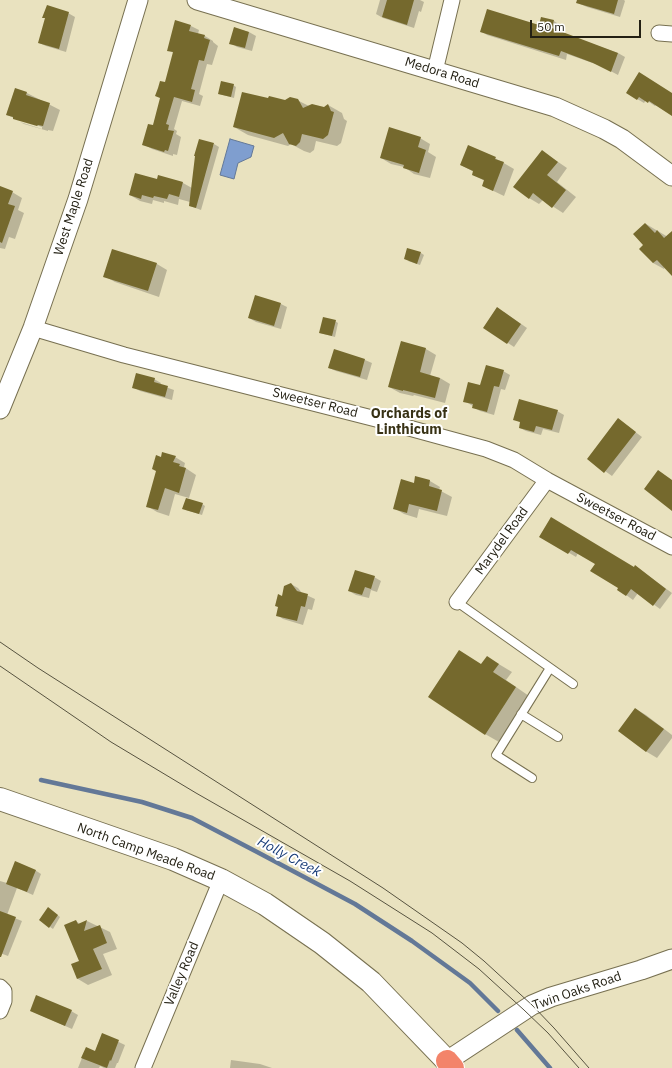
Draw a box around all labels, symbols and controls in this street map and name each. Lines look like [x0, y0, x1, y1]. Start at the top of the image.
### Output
scale bar [532, 12, 643, 38]
text: 50 m [537, 19, 565, 34]
street label: Medora Road [403, 54, 481, 92]
street label: West Maple Road [51, 157, 97, 257]
street label: Sweetser Road [271, 385, 359, 421]
district label: Orchards of Linthicum [371, 406, 447, 438]
street label: Sweetser Road [574, 490, 658, 544]
street label: Marydel Road [472, 504, 532, 578]
street label: North Camp Meade Road [75, 820, 217, 884]
water label: Holly Creek [254, 833, 324, 881]
street label: Valley Road [162, 940, 202, 1008]
street label: Twin Oaks Road [531, 969, 623, 1013]

